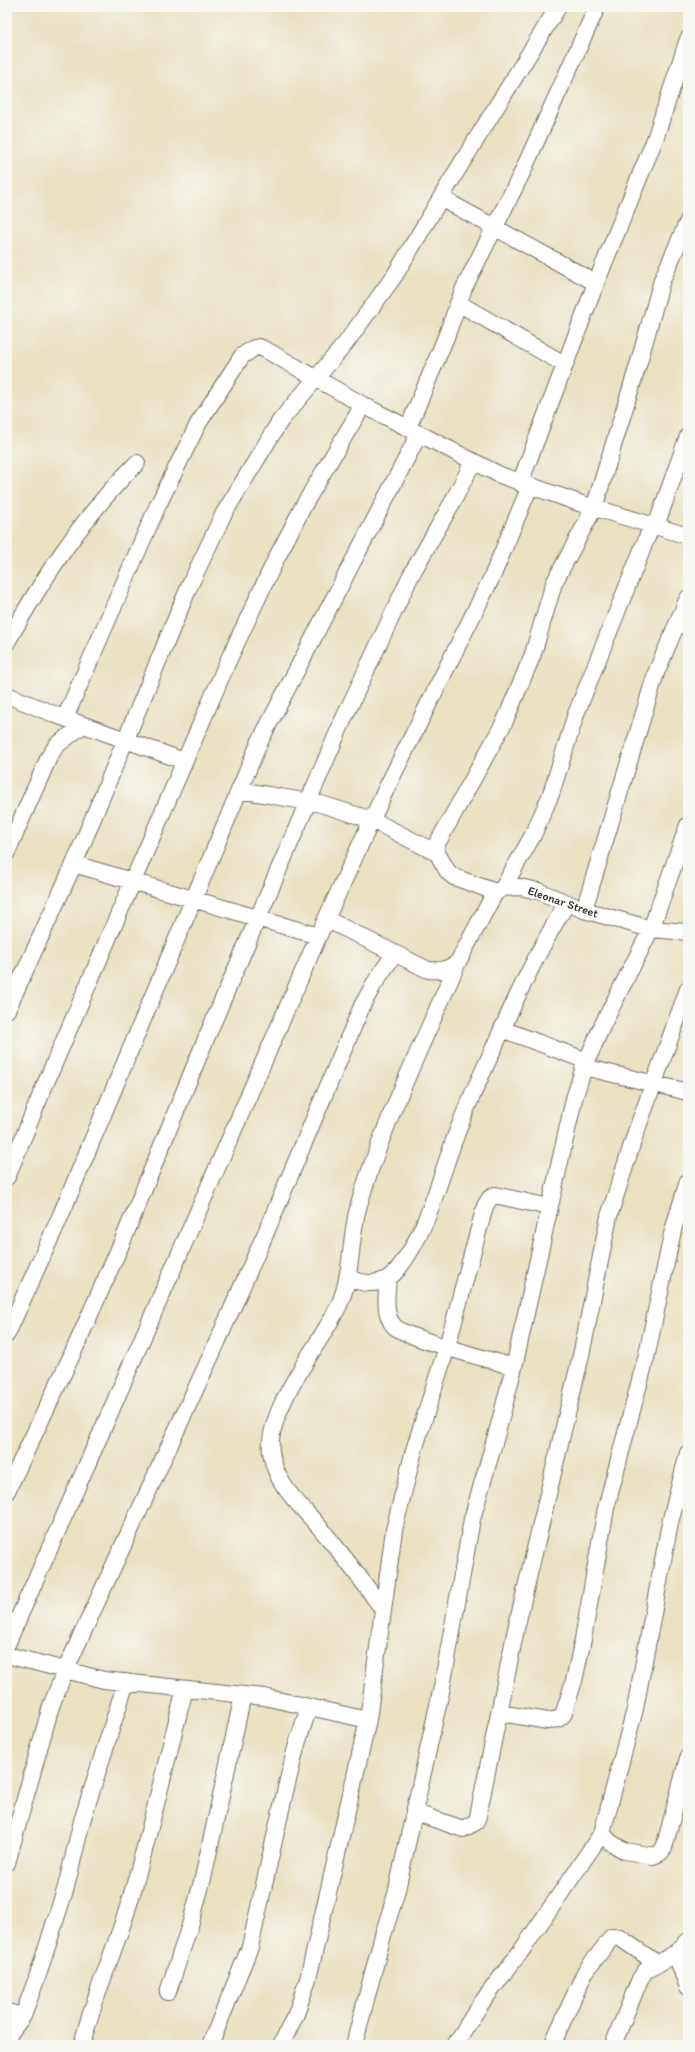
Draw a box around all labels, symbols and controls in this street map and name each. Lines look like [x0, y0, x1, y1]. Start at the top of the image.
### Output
street label: Eleonar Street [526, 883, 601, 921]

